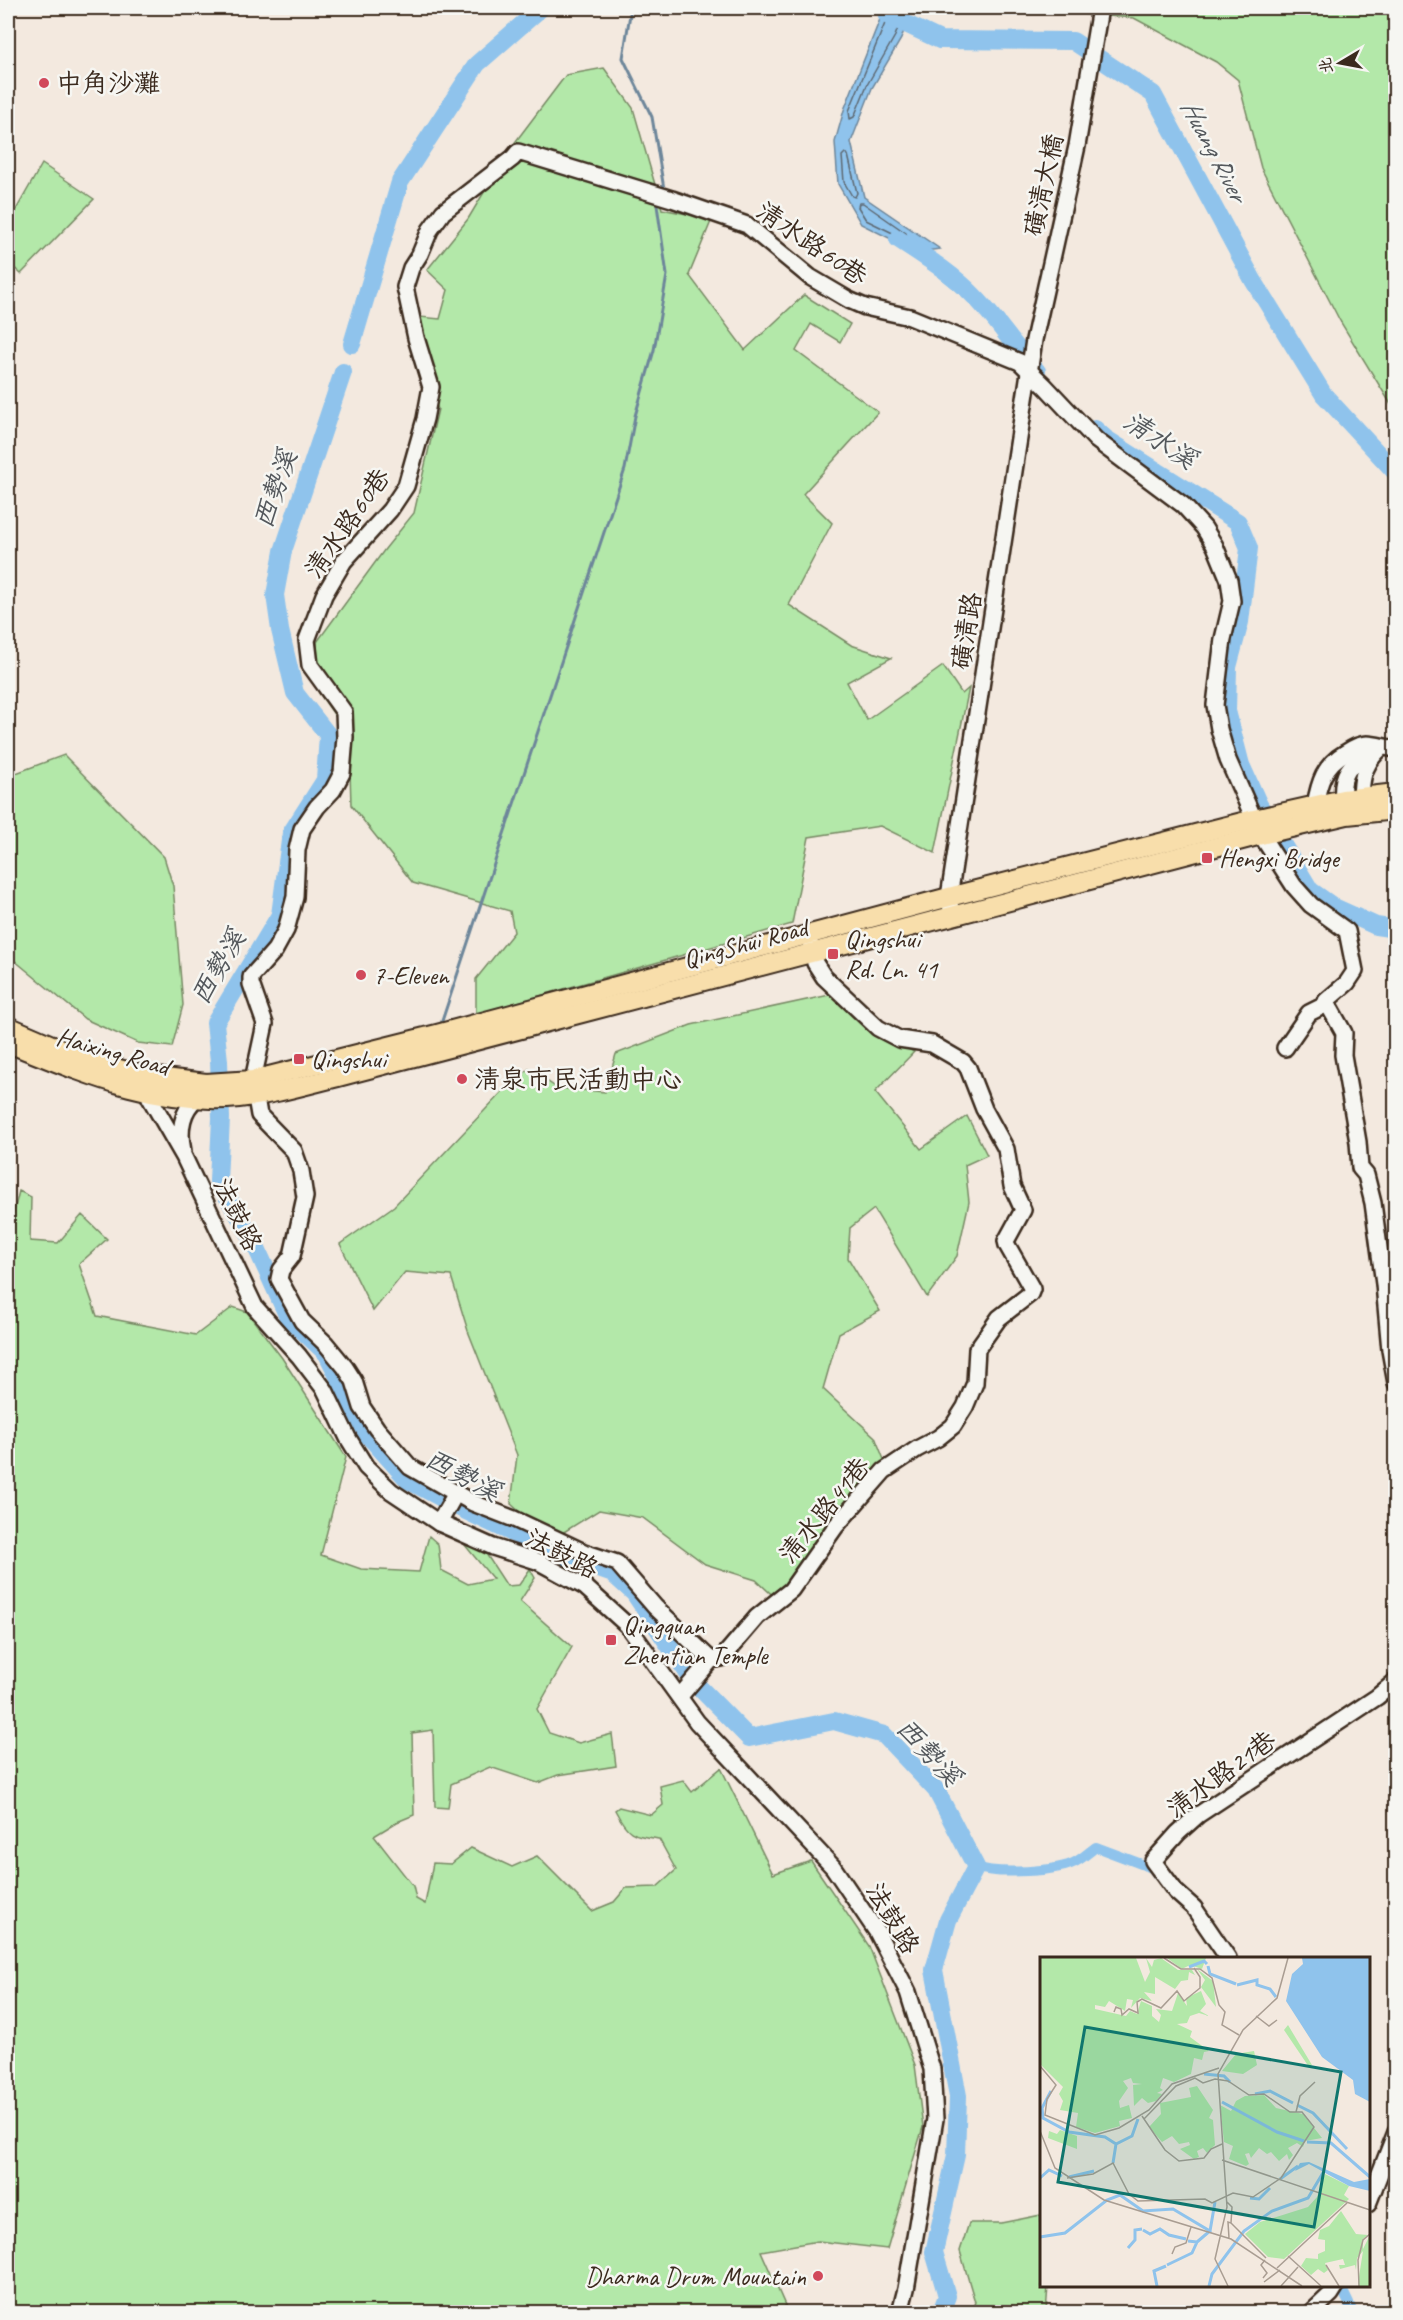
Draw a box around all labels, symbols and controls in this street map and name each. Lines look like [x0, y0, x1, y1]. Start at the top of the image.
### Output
north arrow [1310, 33, 1370, 93]
text: 北 [1315, 56, 1337, 75]
place label: 中角沙灘 [56, 67, 160, 100]
marker: 中角沙灘 [37, 76, 51, 90]
water label: Huang River [1173, 93, 1257, 211]
street label: 磺清大橋 [1017, 131, 1070, 239]
street label: 清水路60巷 [750, 194, 874, 293]
water label: 清水溪 [1117, 404, 1205, 477]
water label: 西勢溪 [246, 443, 305, 533]
street label: 清水路60巷 [297, 462, 397, 585]
street label: 磺清路 [944, 590, 989, 672]
place label: Hengxi Bridge [1219, 842, 1341, 875]
marker: Hengxi Bridge [1200, 851, 1214, 865]
street label: QingShui Road [679, 910, 814, 976]
water label: 西勢溪 [183, 922, 254, 1011]
place label: Qingshui Rd. Ln. 41 [845, 923, 939, 986]
marker: Qingshui Rd. Ln. 41 [826, 947, 840, 961]
place label: 7-Eleven [373, 959, 450, 992]
marker: 7-Eleven [354, 968, 368, 982]
street label: Haixing Road [53, 1020, 177, 1084]
place label: Qingshui [311, 1043, 389, 1076]
marker: Qingshui [292, 1052, 306, 1066]
place label: 清泉市民活動中心 [474, 1063, 682, 1096]
marker: 清泉市民活動中心 [455, 1072, 469, 1086]
street label: 法鼓路 [206, 1172, 269, 1257]
water label: 西勢溪 [419, 1441, 509, 1510]
street label: 清水路41巷 [771, 1450, 877, 1570]
street label: 法鼓路 [520, 1521, 604, 1586]
place label: Qingquan Zhentian Temple [623, 1609, 769, 1672]
marker: Qingquan Zhentian Temple [604, 1633, 618, 1647]
water label: 西勢溪 [889, 1711, 970, 1795]
street label: 清水路21巷 [1160, 1724, 1283, 1825]
street label: 法鼓路 [858, 1876, 927, 1960]
inset map [1040, 1957, 1370, 2287]
place label: Dharma Drum Mountain [585, 2260, 806, 2293]
marker: Dharma Drum Mountain [811, 2269, 825, 2283]

